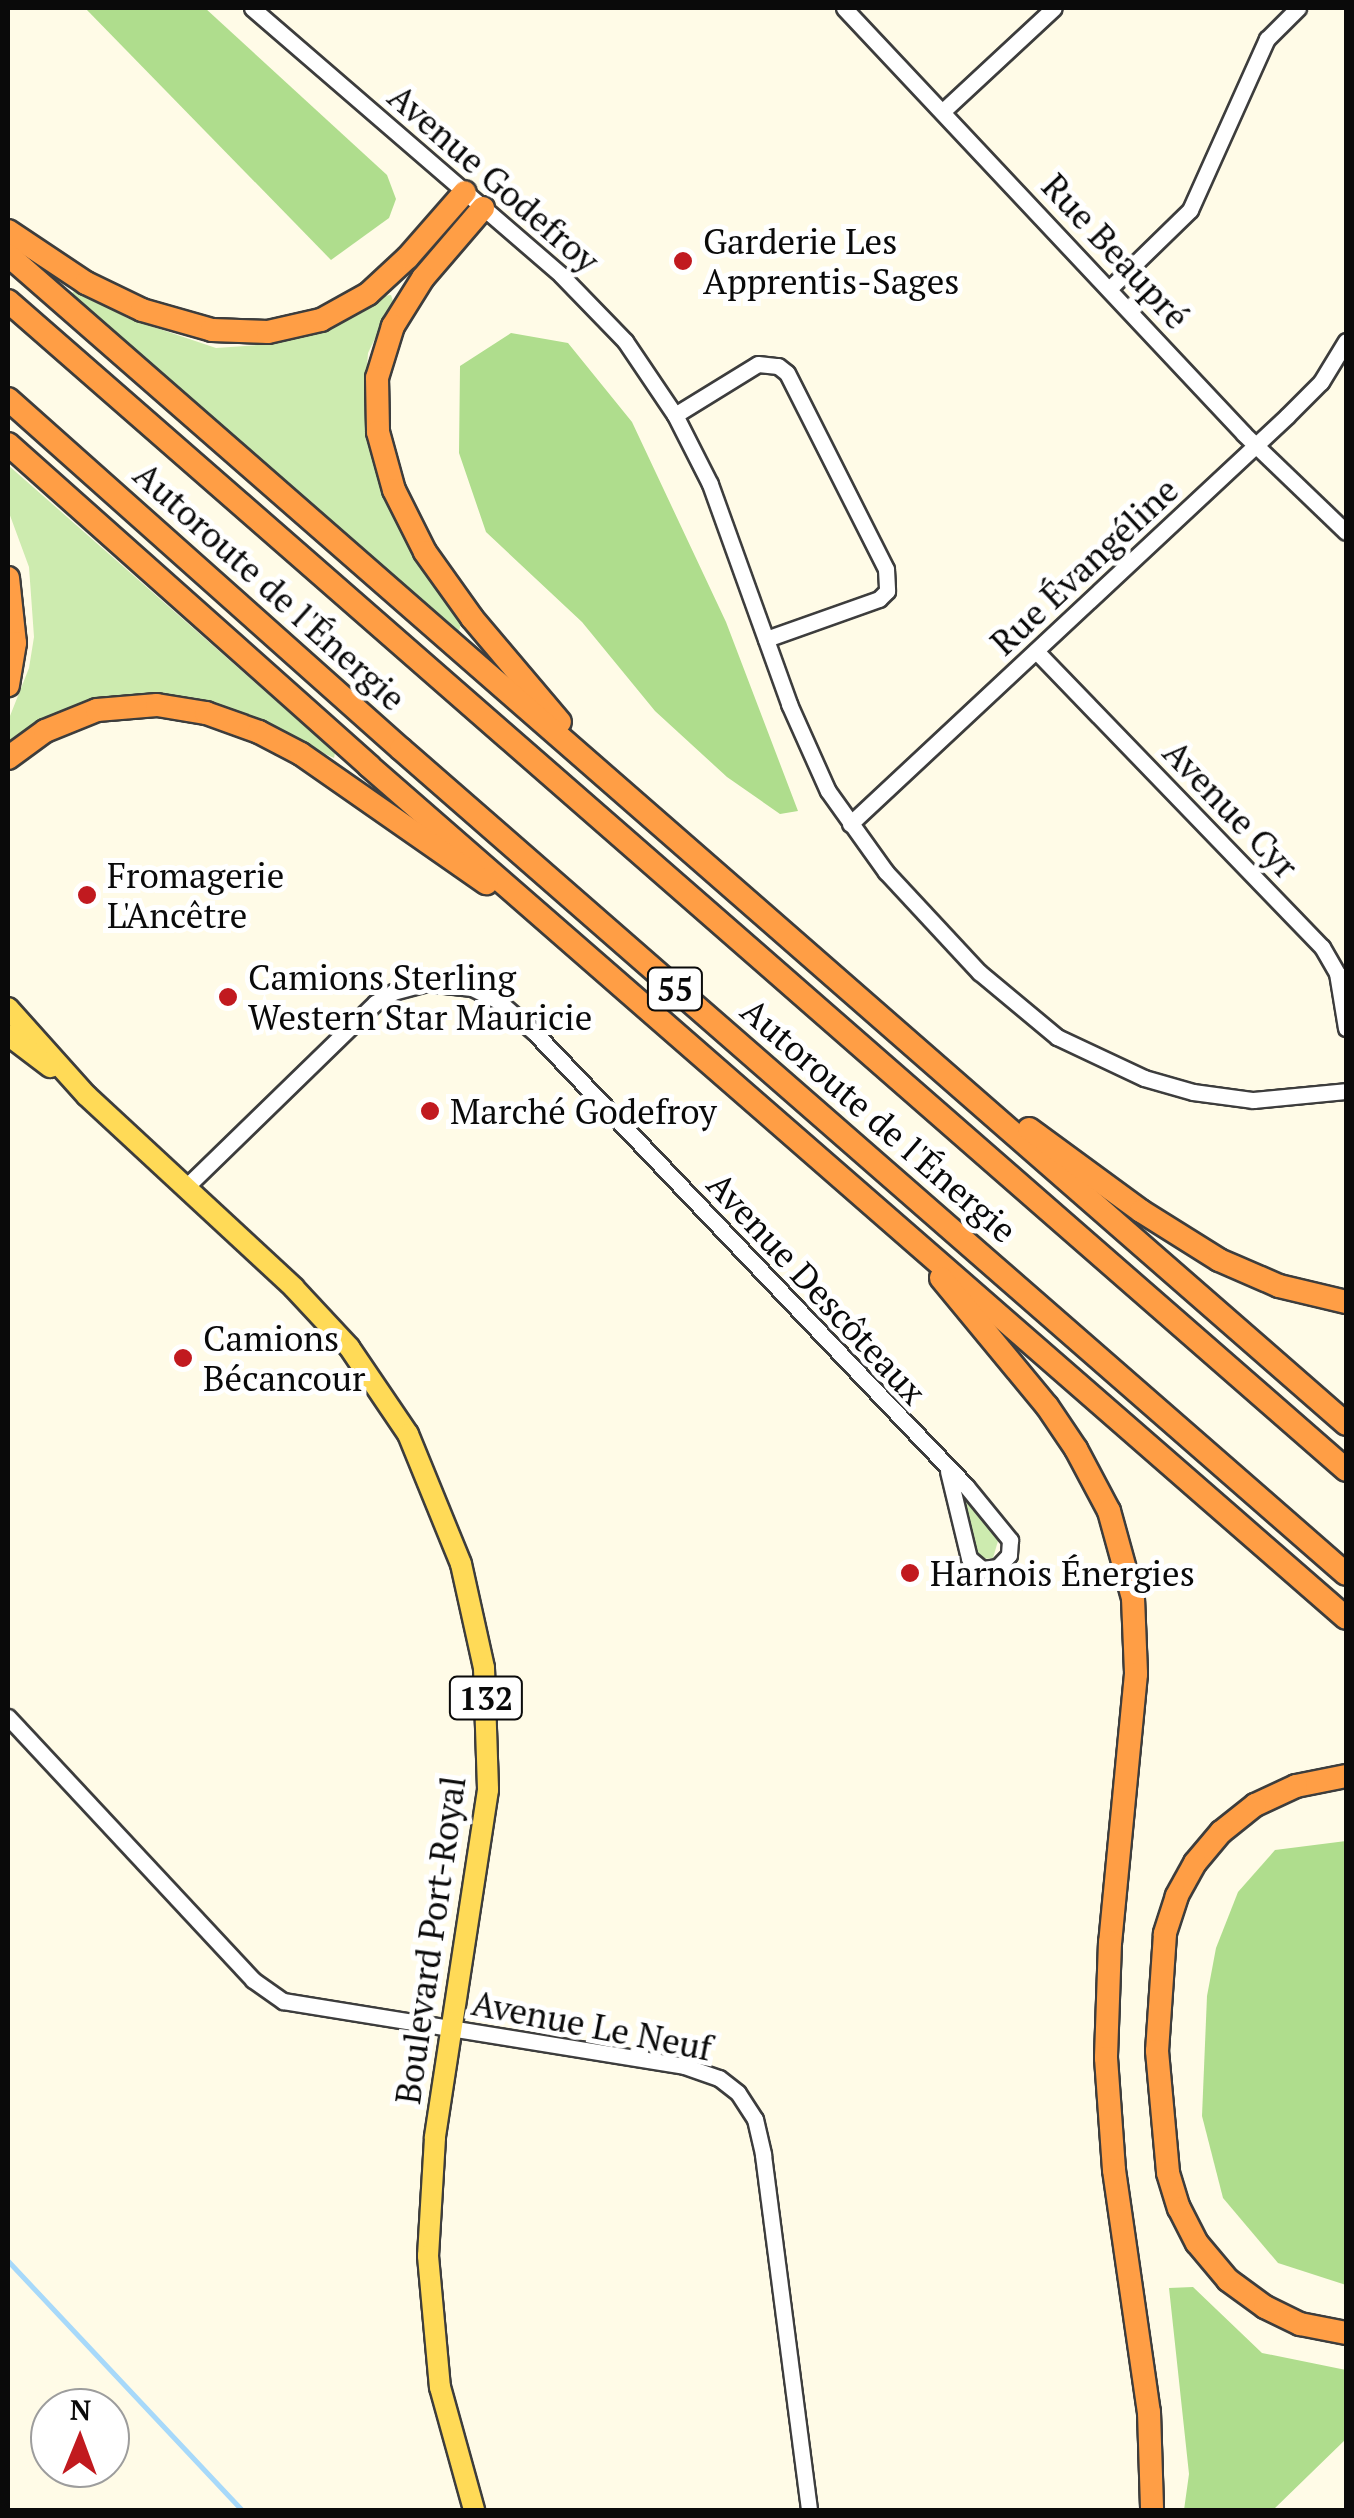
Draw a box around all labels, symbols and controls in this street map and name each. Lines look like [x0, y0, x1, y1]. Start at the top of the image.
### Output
street label: Avenue Godefroy [380, 75, 608, 281]
street label: Rue Beaupré [1034, 165, 1198, 337]
place label: Garderie Les Apprentis-Sages [703, 220, 960, 302]
marker: Garderie Les Apprentis-Sages [672, 250, 694, 272]
street label: Autoroute de l'Énergie [126, 453, 414, 719]
street label: Rue Évangéline [982, 469, 1186, 663]
street label: Avenue Cyr [1155, 731, 1307, 887]
place label: Fromagerie L'Ancêtre [107, 854, 284, 936]
marker: Fromagerie L'Ancêtre [76, 884, 98, 906]
place label: Camions Sterling Western Star Mauricie [248, 956, 592, 1038]
road number: 55 [645, 962, 705, 1016]
marker: Camions Sterling Western Star Mauricie [217, 986, 239, 1008]
street label: Autoroute de l'Énergie [733, 989, 1025, 1251]
place label: Marché Godefroy [450, 1090, 717, 1132]
marker: Marché Godefroy [419, 1100, 441, 1122]
street label: Avenue Descôteaux [699, 1163, 935, 1413]
place label: Camions Bécancour [203, 1317, 365, 1399]
marker: Camions Bécancour [172, 1347, 194, 1369]
place label: Harnois Énergies [930, 1552, 1195, 1594]
marker: Harnois Énergies [899, 1562, 921, 1584]
road number: 132 [448, 1671, 524, 1725]
street label: Boulevard Port-Royal [386, 1773, 474, 2107]
street label: Avenue Le Neuf [468, 1981, 716, 2069]
north arrow [30, 2388, 130, 2488]
text: N [70, 2391, 91, 2428]

